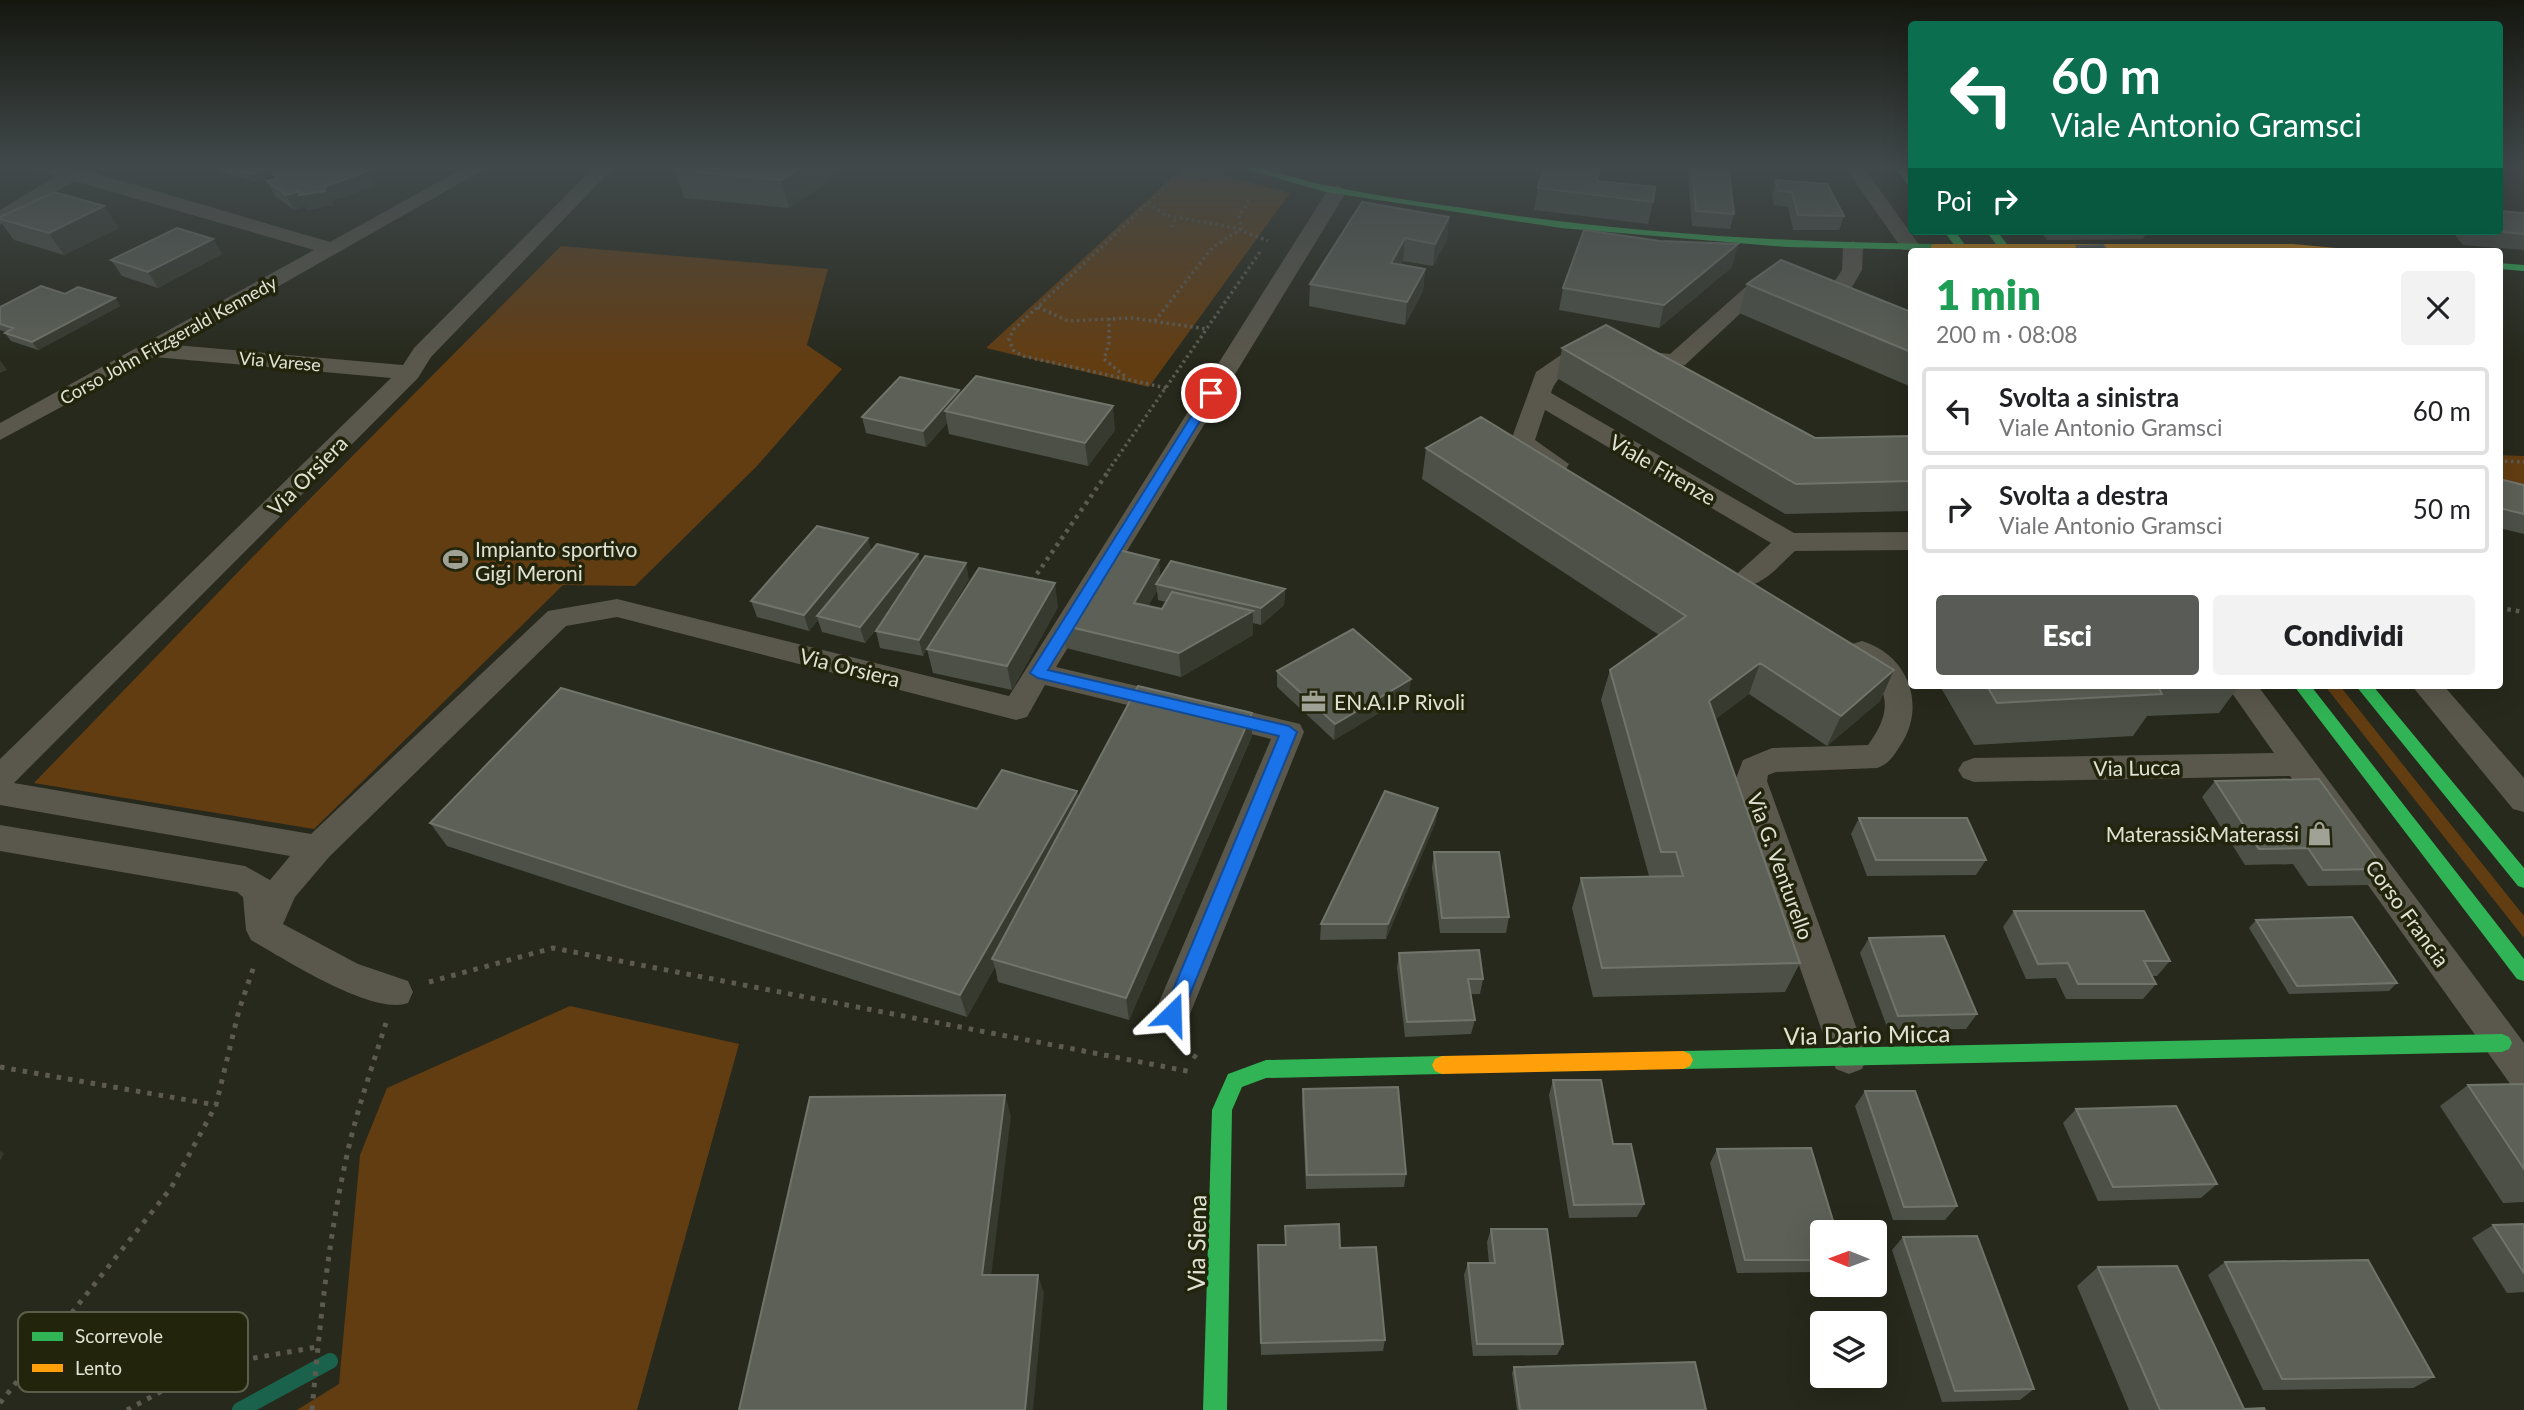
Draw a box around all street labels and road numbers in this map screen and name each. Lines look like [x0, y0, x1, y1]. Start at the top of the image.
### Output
street label: Corso John Fitzgerald Kennedy [56, 271, 281, 409]
street label: Via Varese [238, 346, 322, 376]
street label: Viale Firenze [1605, 429, 1721, 509]
street label: Via Orsiera [262, 430, 352, 520]
street label: Via Orsiera [797, 642, 903, 692]
street label: Via Lucca [2093, 754, 2181, 780]
street label: Via G. Venturello [1743, 789, 1819, 943]
street label: Corso Francia [2361, 855, 2455, 971]
street label: Via Dario Micca [1783, 1018, 1951, 1050]
street label: Via Siena [1181, 1194, 1211, 1292]

